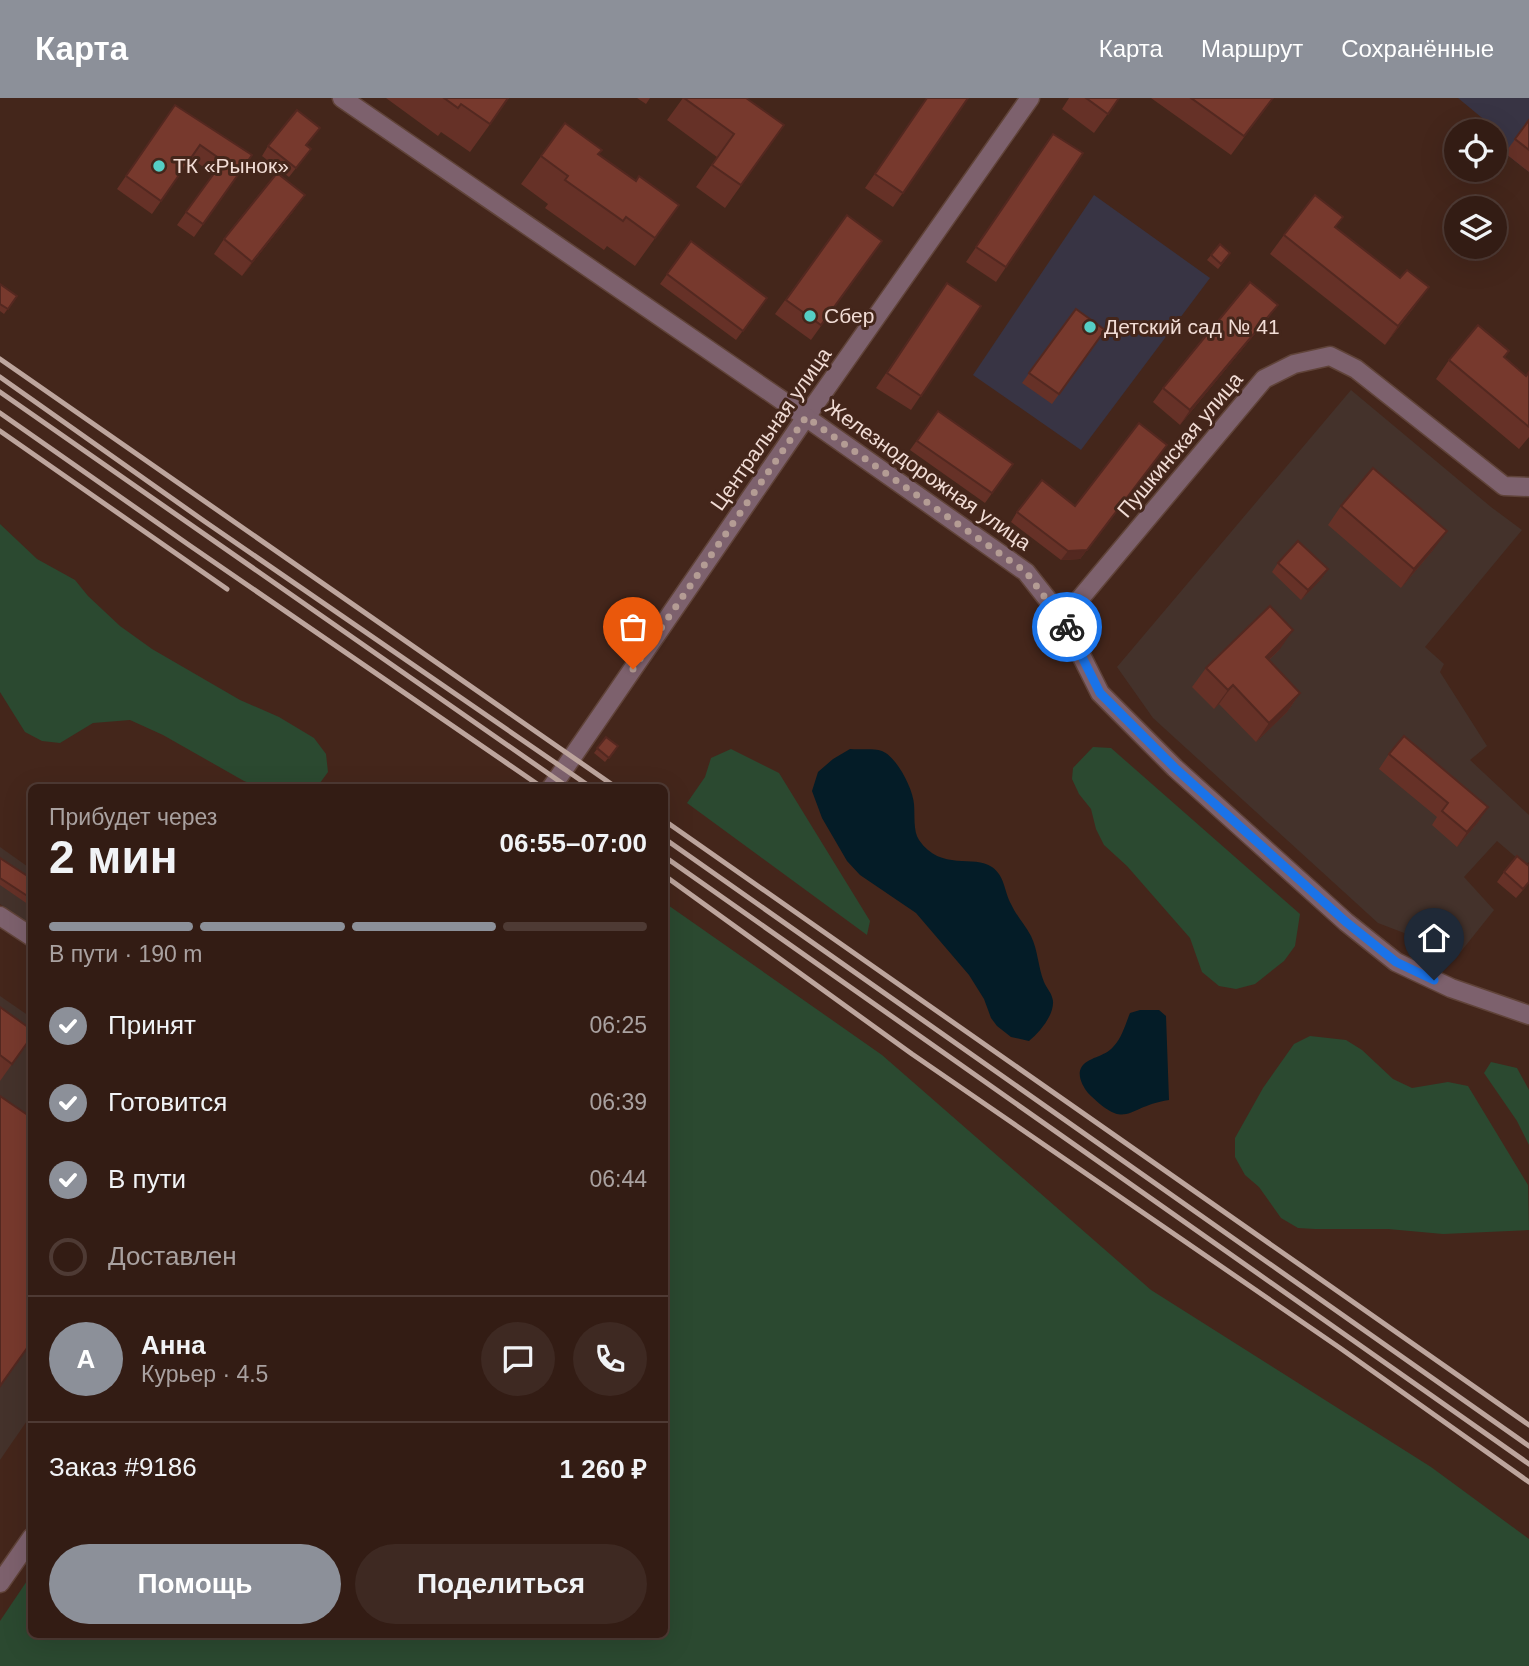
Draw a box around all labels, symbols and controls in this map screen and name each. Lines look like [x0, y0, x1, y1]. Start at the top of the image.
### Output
text: Карта [35, 30, 128, 67]
text: Карта [1099, 35, 1163, 62]
text: Маршрут [1201, 35, 1303, 62]
text: Сохранённые [1341, 35, 1494, 62]
map controls [1444, 119, 1507, 259]
button: locate [1444, 119, 1507, 182]
place label: ТК «Рынок» [173, 154, 289, 177]
marker: ТК «Рынок» [151, 158, 167, 174]
button: layers [1444, 196, 1507, 259]
place label: Сбер [824, 304, 874, 327]
marker: Сбер [802, 308, 818, 324]
place label: Детский сад № 41 [1104, 315, 1280, 338]
marker: Детский сад № 41 [1082, 319, 1098, 335]
street label: Центральная улица [706, 343, 836, 514]
street label: Пушкинская улица [1112, 367, 1247, 522]
street label: Железнодорожная улица [821, 395, 1036, 555]
courier [1032, 592, 1102, 662]
pin [603, 597, 663, 669]
icon: bag [614, 608, 652, 646]
icon: bike [1048, 608, 1086, 646]
text: Прибудет через [49, 804, 217, 830]
text: 06:55–07:00 [500, 828, 647, 858]
text: 2 мин [49, 831, 177, 883]
pin [1404, 908, 1464, 980]
icon: home [1415, 919, 1453, 957]
text: В пути · 190 m [49, 941, 202, 967]
icon: check [49, 1007, 87, 1045]
text: Принят [108, 1010, 196, 1040]
text: 06:25 [589, 1012, 647, 1038]
icon: check [49, 1084, 87, 1122]
text: Готовится [108, 1087, 227, 1117]
text: 06:39 [589, 1089, 647, 1115]
icon: check [49, 1161, 87, 1199]
text: В пути [108, 1164, 186, 1194]
text: 06:44 [589, 1166, 647, 1192]
text: Доставлен [108, 1241, 237, 1271]
button: chat [481, 1322, 555, 1396]
button: phone [573, 1322, 647, 1396]
text: Анна [141, 1330, 206, 1360]
text: А [77, 1344, 95, 1374]
text: Курьер · 4.5 [141, 1361, 268, 1387]
text: Заказ #9186 [49, 1452, 197, 1482]
text: 1 260 ₽ [560, 1454, 647, 1484]
button: Помощь [49, 1544, 341, 1624]
button: Поделиться [355, 1544, 647, 1624]

